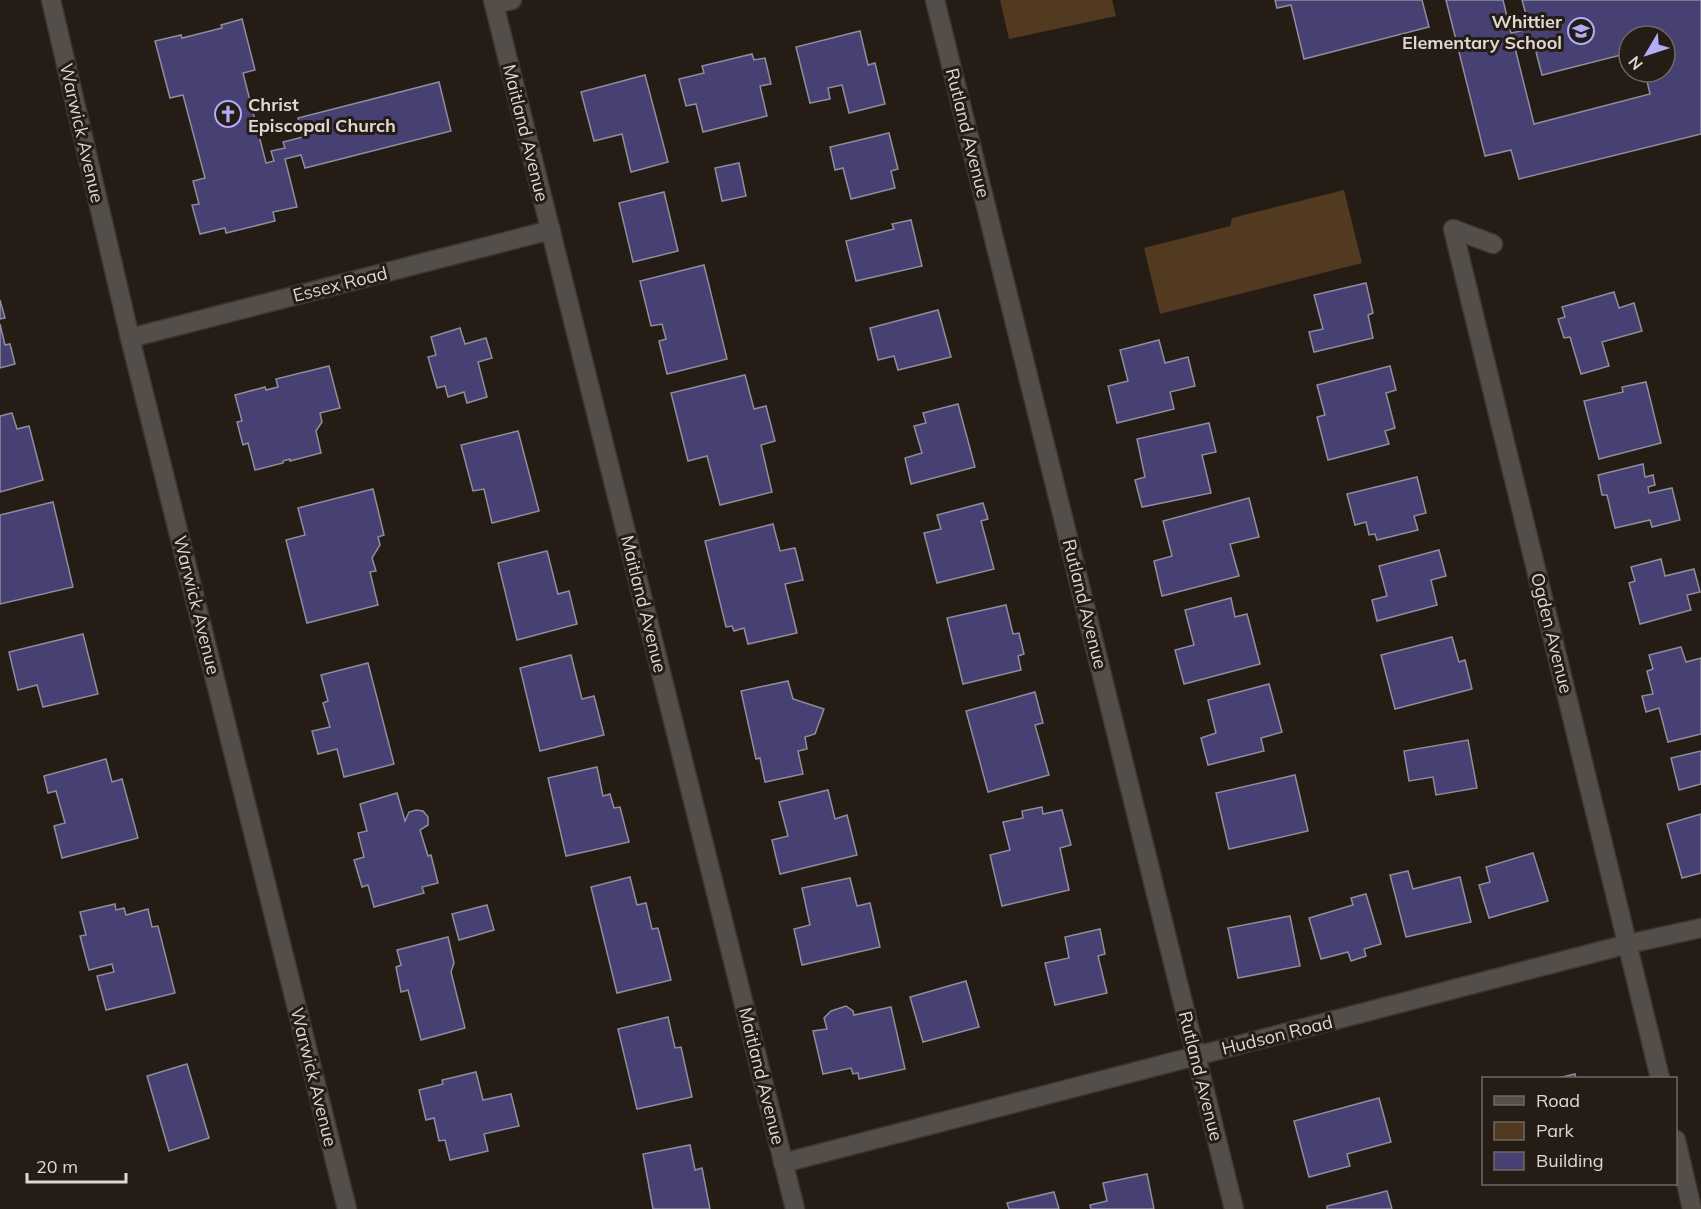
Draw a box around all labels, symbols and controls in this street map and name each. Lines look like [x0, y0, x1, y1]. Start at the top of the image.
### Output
place label: Whittier Elementary School [1402, 10, 1563, 54]
school or university icon: Whittier Elementary School [1566, 16, 1596, 46]
north arrow [1617, 24, 1677, 84]
text: N [1624, 52, 1647, 74]
street label: Warwick Avenue [55, 61, 109, 205]
street label: Maitland Avenue [498, 62, 554, 204]
street label: Rutland Avenue [941, 66, 995, 200]
place label: Christ Episcopal Church [248, 93, 396, 137]
church icon: Christ Episcopal Church [213, 99, 243, 129]
street label: Essex Road [290, 261, 390, 307]
street label: Warwick Avenue [169, 533, 225, 677]
street label: Maitland Avenue [616, 533, 672, 675]
street label: Rutland Avenue [1058, 537, 1112, 671]
street label: Ogden Avenue [1526, 570, 1578, 696]
street label: Warwick Avenue [286, 1005, 342, 1149]
street label: Maitland Avenue [734, 1005, 790, 1147]
street label: Rutland Avenue [1174, 1009, 1228, 1143]
street label: Hudson Road [1219, 1010, 1335, 1060]
legend [1482, 1077, 1677, 1185]
text: Road [1536, 1089, 1580, 1112]
text: Park [1536, 1119, 1575, 1142]
scale bar [27, 1146, 126, 1184]
text: Building [1536, 1149, 1604, 1172]
text: 20 m [36, 1155, 78, 1178]

